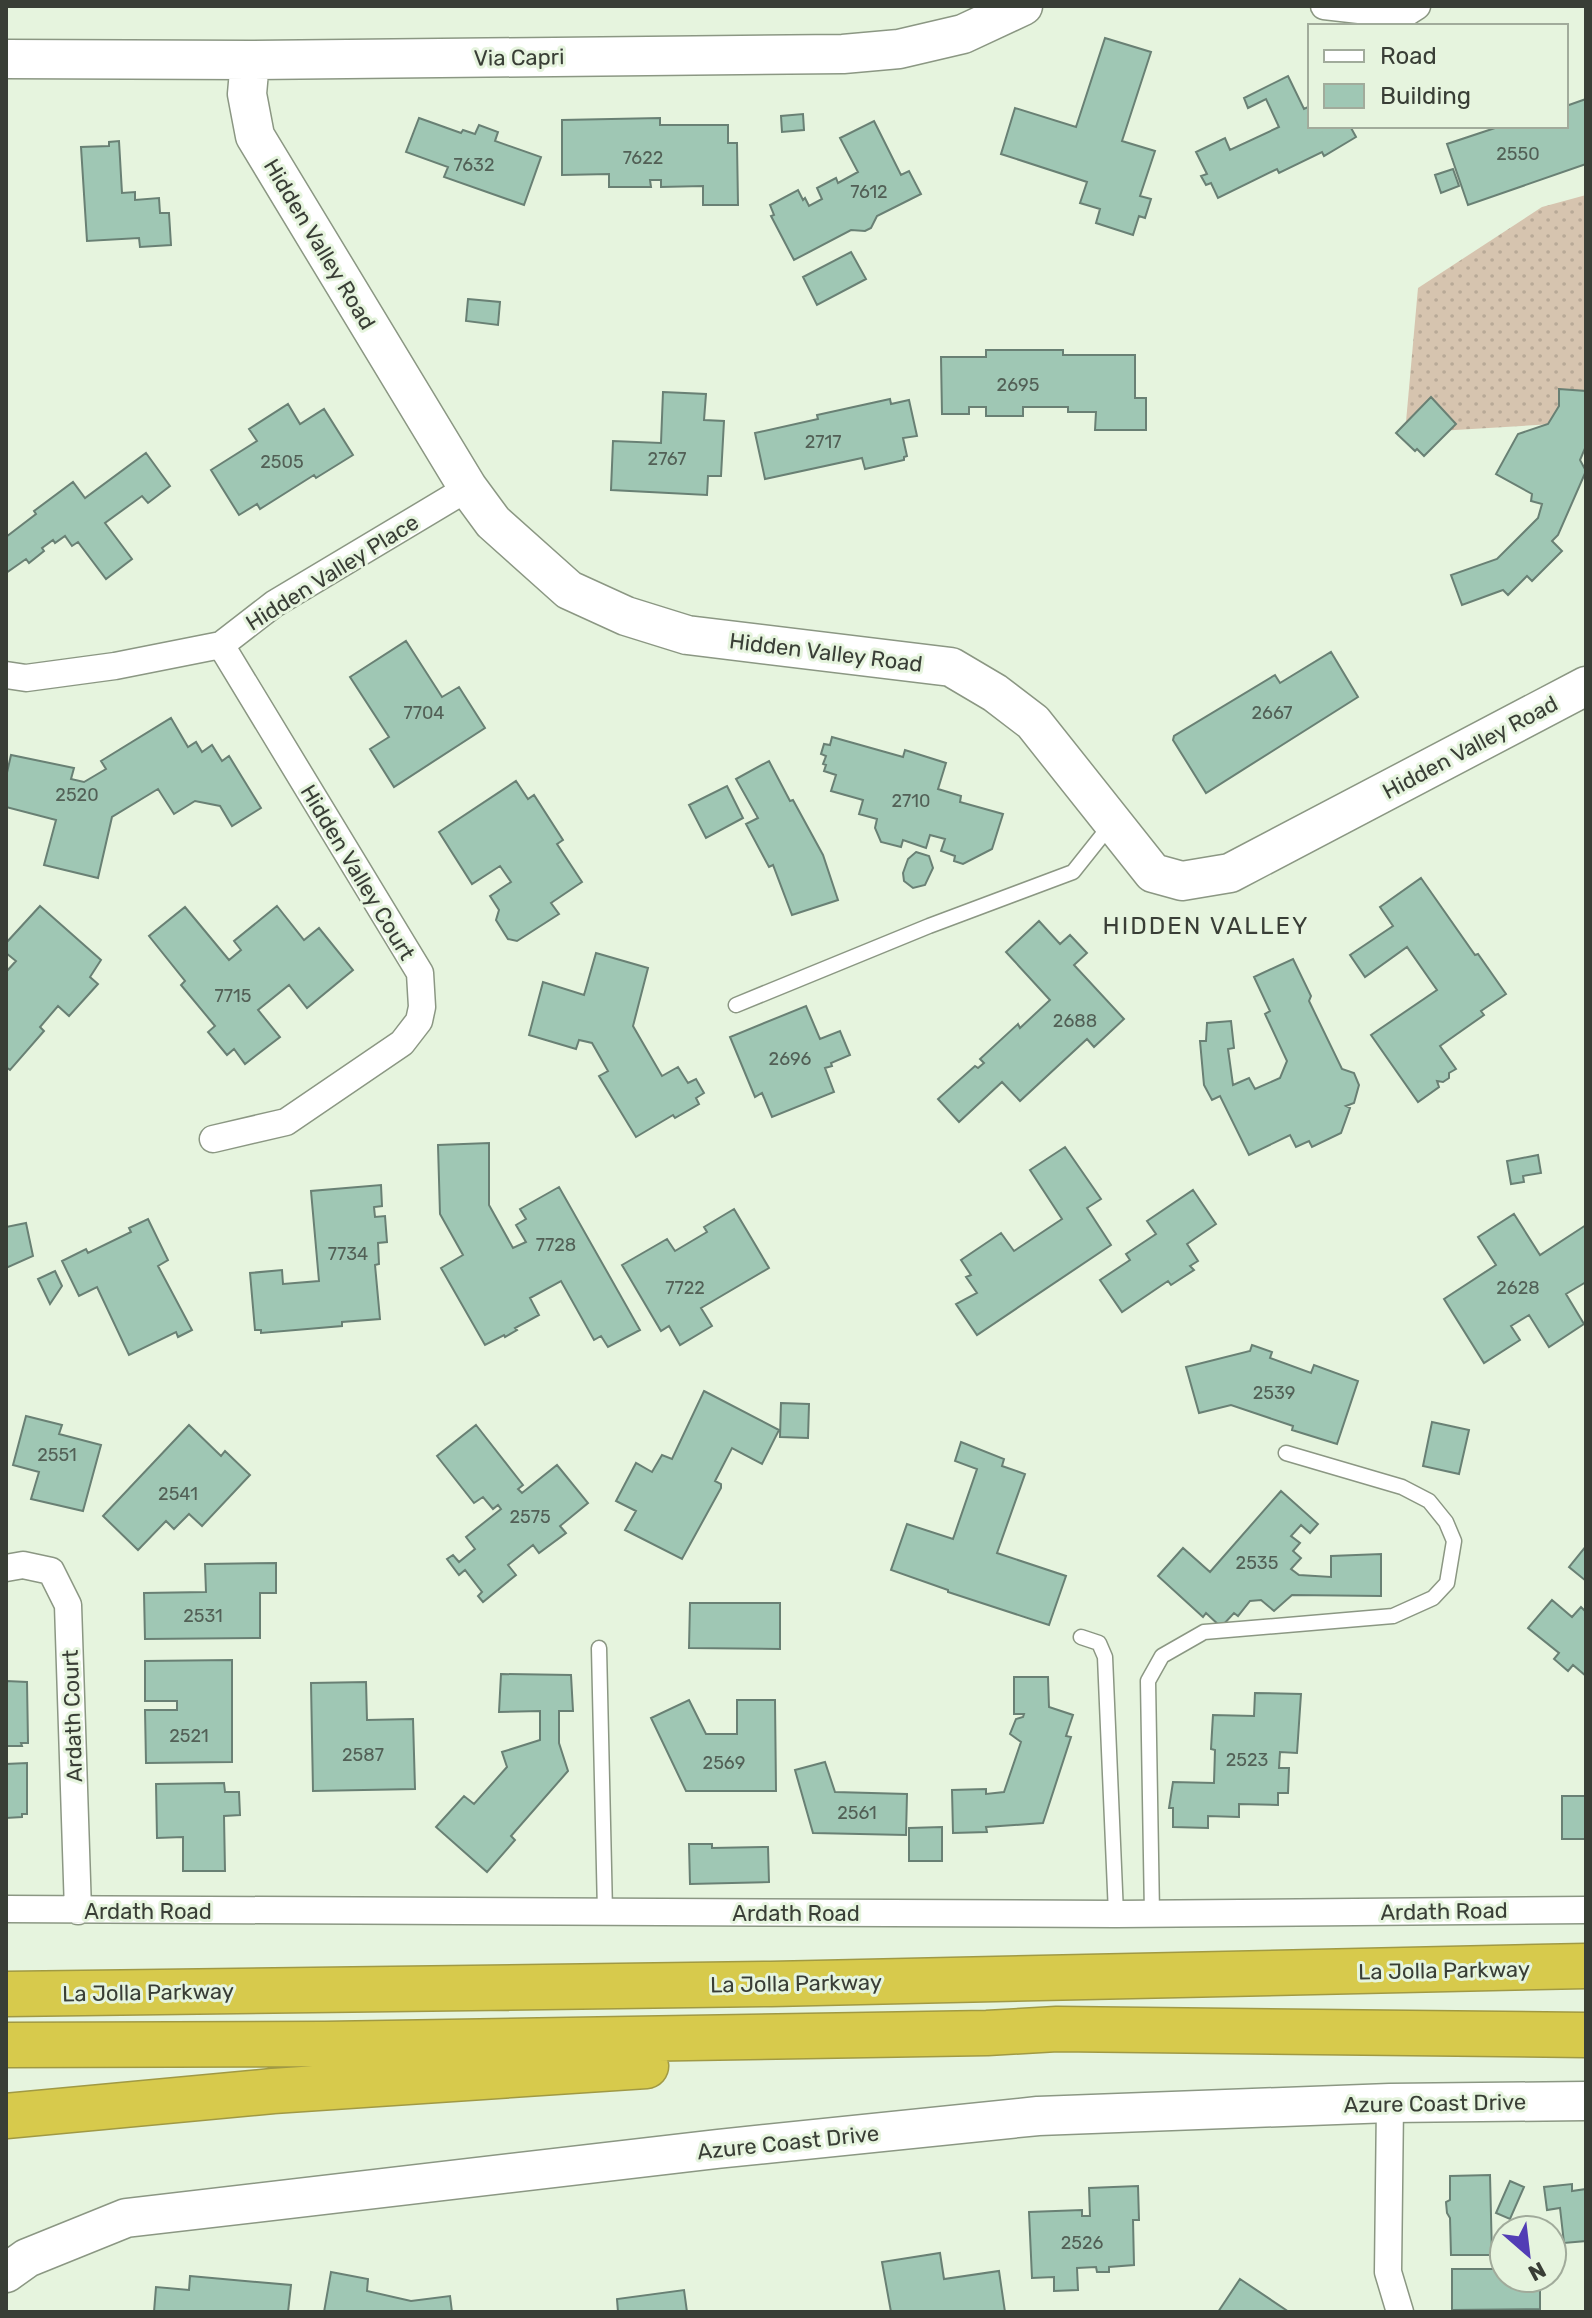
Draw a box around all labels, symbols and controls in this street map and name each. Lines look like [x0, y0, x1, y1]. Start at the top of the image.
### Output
legend [1308, 24, 1568, 128]
text: Road [1380, 42, 1437, 70]
street label: Via Capri [473, 43, 565, 72]
text: Building [1380, 82, 1471, 110]
house number: 2550 [1496, 143, 1540, 165]
house number: 7622 [623, 147, 663, 169]
street label: Hidden Valley Road [258, 154, 381, 335]
house number: 7632 [454, 154, 494, 176]
house number: 7612 [850, 181, 888, 203]
house number: 2695 [997, 374, 1039, 396]
house number: 2717 [805, 431, 841, 453]
house number: 2767 [648, 448, 686, 470]
house number: 2505 [260, 451, 304, 473]
street label: Hidden Valley Place [241, 508, 424, 636]
street label: Hidden Valley Road [728, 627, 924, 678]
street label: Hidden Valley Road [1378, 690, 1563, 805]
house number: 7704 [403, 702, 445, 724]
house number: 2667 [1252, 702, 1292, 724]
street label: Hidden Valley Court [294, 780, 421, 965]
house number: 2520 [55, 784, 99, 806]
house number: 2710 [892, 790, 930, 812]
district label: HIDDEN VALLEY [1103, 912, 1309, 940]
house number: 7715 [215, 985, 251, 1007]
house number: 2688 [1053, 1010, 1097, 1032]
house number: 2696 [769, 1048, 812, 1070]
house number: 7728 [536, 1234, 576, 1256]
house number: 7734 [328, 1243, 368, 1265]
house number: 7722 [665, 1277, 705, 1299]
house number: 2628 [1496, 1277, 1540, 1299]
house number: 2539 [1253, 1382, 1295, 1404]
house number: 2551 [37, 1444, 77, 1466]
house number: 2541 [158, 1483, 198, 1505]
house number: 2575 [509, 1506, 551, 1528]
house number: 2535 [1236, 1552, 1278, 1574]
house number: 2531 [183, 1605, 223, 1627]
street label: Ardath Court [57, 1649, 88, 1783]
house number: 2521 [169, 1725, 209, 1747]
house number: 2587 [342, 1744, 384, 1766]
house number: 2523 [1226, 1749, 1268, 1771]
house number: 2569 [703, 1752, 745, 1774]
house number: 2561 [837, 1802, 877, 1824]
street label: Ardath Road [1380, 1897, 1508, 1926]
street label: Ardath Road [84, 1898, 212, 1925]
street label: Ardath Road [732, 1900, 860, 1927]
street label: La Jolla Parkway [1358, 1956, 1530, 1985]
street label: La Jolla Parkway [710, 1969, 882, 1998]
street label: La Jolla Parkway [62, 1978, 234, 2007]
street label: Azure Coast Drive [1343, 2088, 1527, 2119]
street label: Azure Coast Drive [696, 2120, 880, 2165]
north arrow [1488, 2214, 1568, 2294]
house number: 2526 [1061, 2232, 1103, 2254]
text: N [1524, 2256, 1550, 2287]

